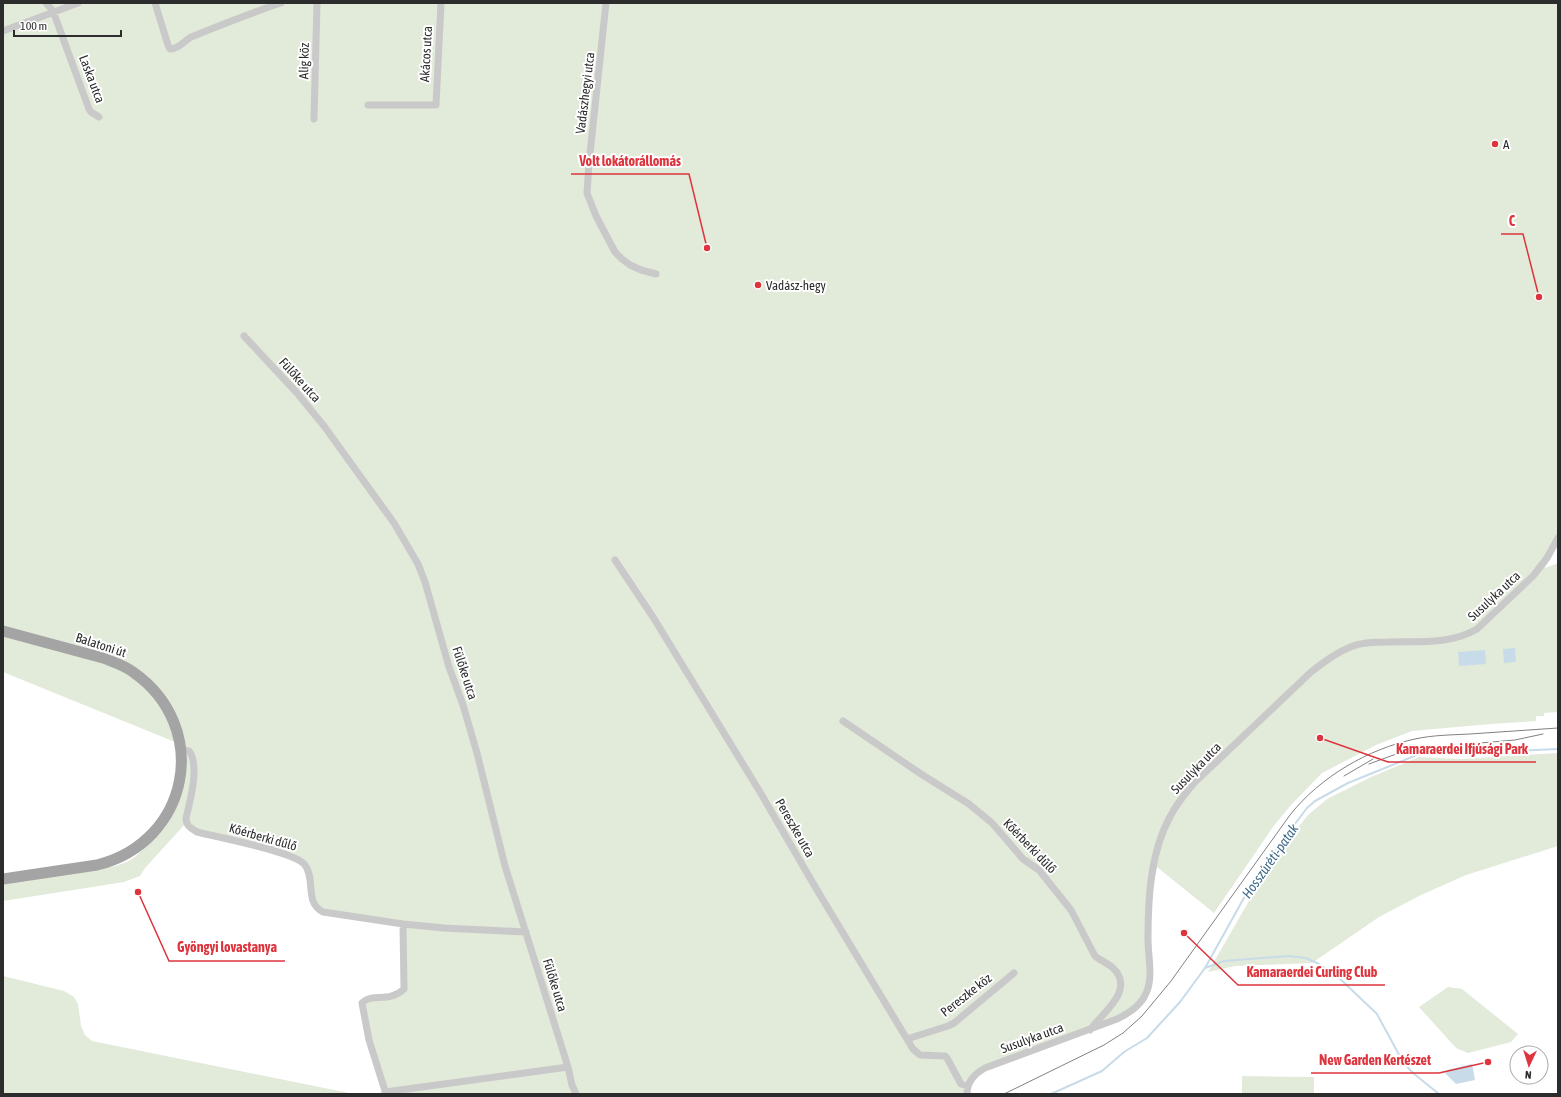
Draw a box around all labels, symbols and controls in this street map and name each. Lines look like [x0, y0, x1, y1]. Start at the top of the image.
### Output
scale bar [14, 12, 121, 38]
text: 100 m [20, 19, 47, 33]
street label: Akácos utca [417, 26, 435, 82]
street label: Alig köz [296, 42, 312, 79]
street label: Vadászhegyi utca [573, 51, 597, 135]
street label: Laska utca [76, 53, 108, 105]
place label: A [1503, 137, 1510, 152]
marker: A [1490, 139, 1500, 149]
callout: Volt lokátorállomás [571, 148, 689, 174]
text: Volt lokátorállomás [578, 153, 681, 169]
callout: C [1501, 208, 1523, 234]
text: C [1509, 213, 1516, 229]
place label: Vadász-hegy [766, 278, 827, 293]
marker: Vadász-hegy [753, 280, 763, 290]
street label: Fülőke utca [276, 355, 324, 405]
street label: Susulyka utca [1465, 568, 1523, 624]
street label: Balatoni út [74, 630, 129, 660]
street label: Fülőke utca [449, 645, 481, 701]
callout: Kamaraerdei Ifjúsági Park [1388, 736, 1536, 762]
street label: Susulyka utca [1168, 739, 1224, 797]
text: Kamaraerdei Ifjúsági Park [1396, 741, 1529, 757]
street label: Pereszke utca [772, 796, 818, 860]
street label: Kőérberki dűlő [1000, 816, 1060, 876]
street label: Kőérberki dűlő [227, 820, 299, 854]
water label: Hosszúréti-patak [1239, 820, 1302, 901]
callout: Gyöngyi lovastanya [169, 935, 285, 961]
text: Gyöngyi lovastanya [177, 939, 277, 955]
street label: Fülőke utca [540, 957, 570, 1013]
callout: Kamaraerdei Curling Club [1238, 959, 1385, 985]
text: Kamaraerdei Curling Club [1247, 964, 1378, 980]
street label: Pereszke köz [938, 970, 995, 1020]
street label: Susulyka utca [999, 1020, 1065, 1056]
north arrow [1509, 1045, 1549, 1085]
callout: New Garden Kertészet [1311, 1047, 1439, 1073]
text: New Garden Kertészet [1319, 1052, 1431, 1068]
text: N [1525, 1069, 1532, 1081]

